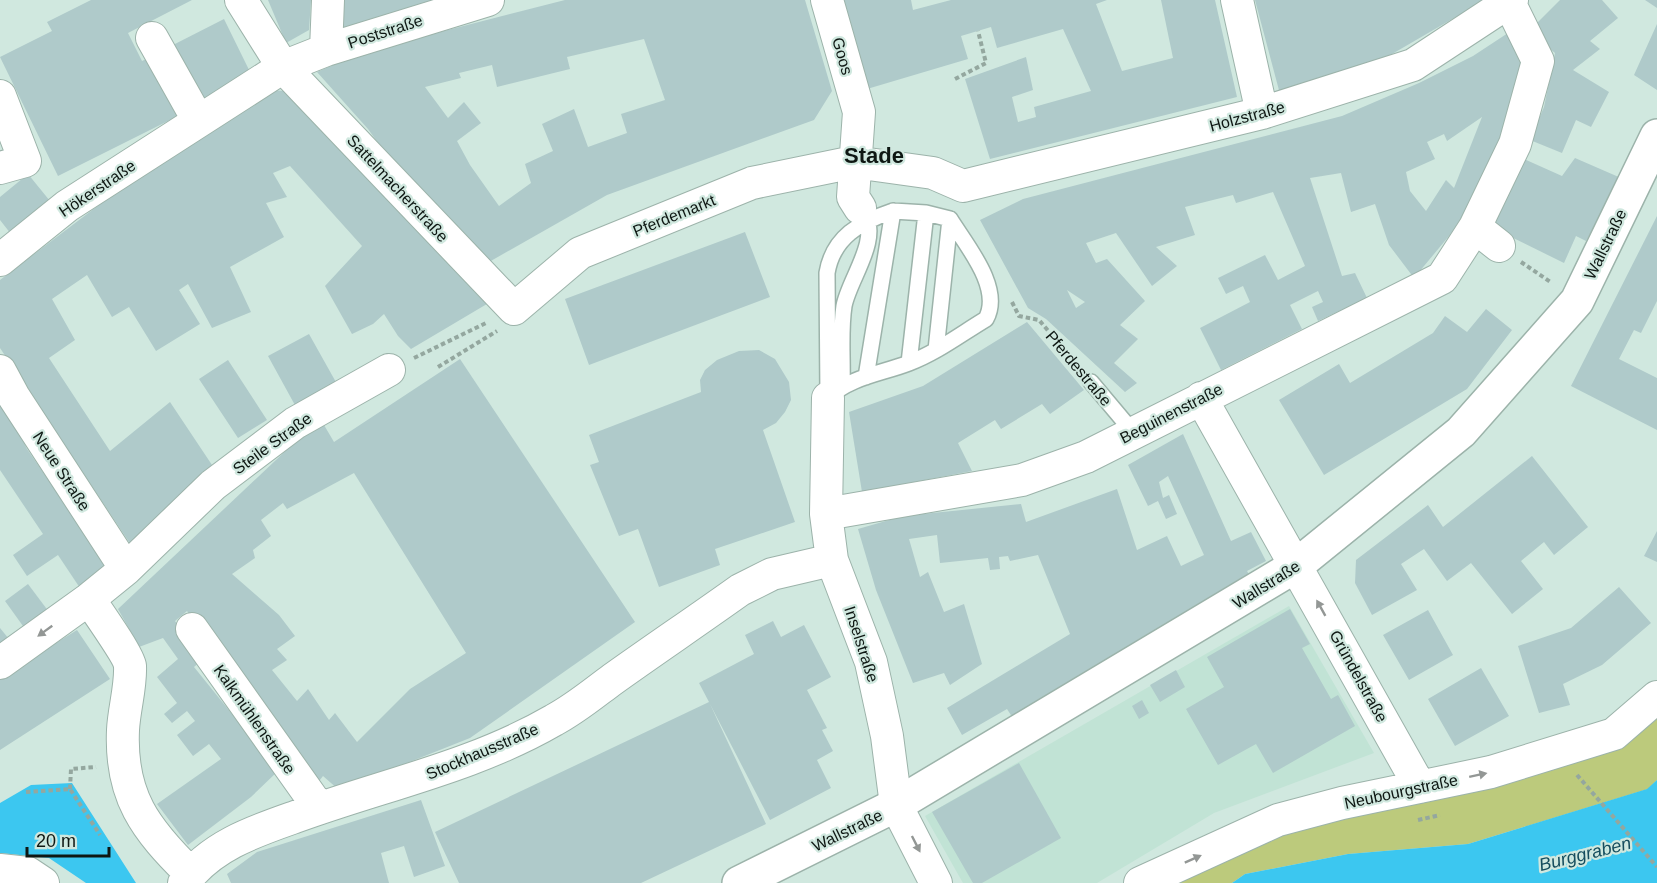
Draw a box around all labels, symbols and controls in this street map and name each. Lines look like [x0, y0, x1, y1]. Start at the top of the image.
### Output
street label: Poststraße [346, 11, 425, 52]
street label: Goos [829, 35, 856, 77]
street label: Holzstraße [1208, 98, 1287, 135]
street label: Sattelmacherstraße [344, 131, 452, 245]
district label: Stade [844, 143, 904, 168]
street label: Hökerstraße [56, 157, 139, 220]
street label: Pferdemarkt [631, 191, 718, 240]
street label: Wallstraße [1581, 206, 1630, 282]
street label: Pferdestraße [1042, 327, 1115, 409]
street label: Beguinenstraße [1117, 380, 1225, 447]
street label: Steile Straße [230, 409, 315, 477]
street label: Neue Straße [30, 429, 93, 514]
street label: Wallstraße [1230, 557, 1303, 612]
one-way arrow [1316, 599, 1326, 616]
street label: Inselstraße [841, 604, 882, 685]
one-way arrow [37, 625, 53, 637]
street label: Gründelstraße [1326, 627, 1391, 725]
street label: Kalkmühlenstraße [211, 662, 299, 777]
street label: Stockhausstraße [424, 720, 541, 783]
one-way arrow [1468, 770, 1487, 779]
street label: Neubourgstraße [1343, 771, 1460, 812]
street label: Wallstraße [809, 806, 885, 855]
scale bar [27, 820, 110, 858]
text: 20 m [36, 831, 76, 851]
water label: Burggraben [1537, 833, 1633, 875]
one-way arrow [911, 836, 921, 853]
one-way arrow [1185, 854, 1202, 863]

